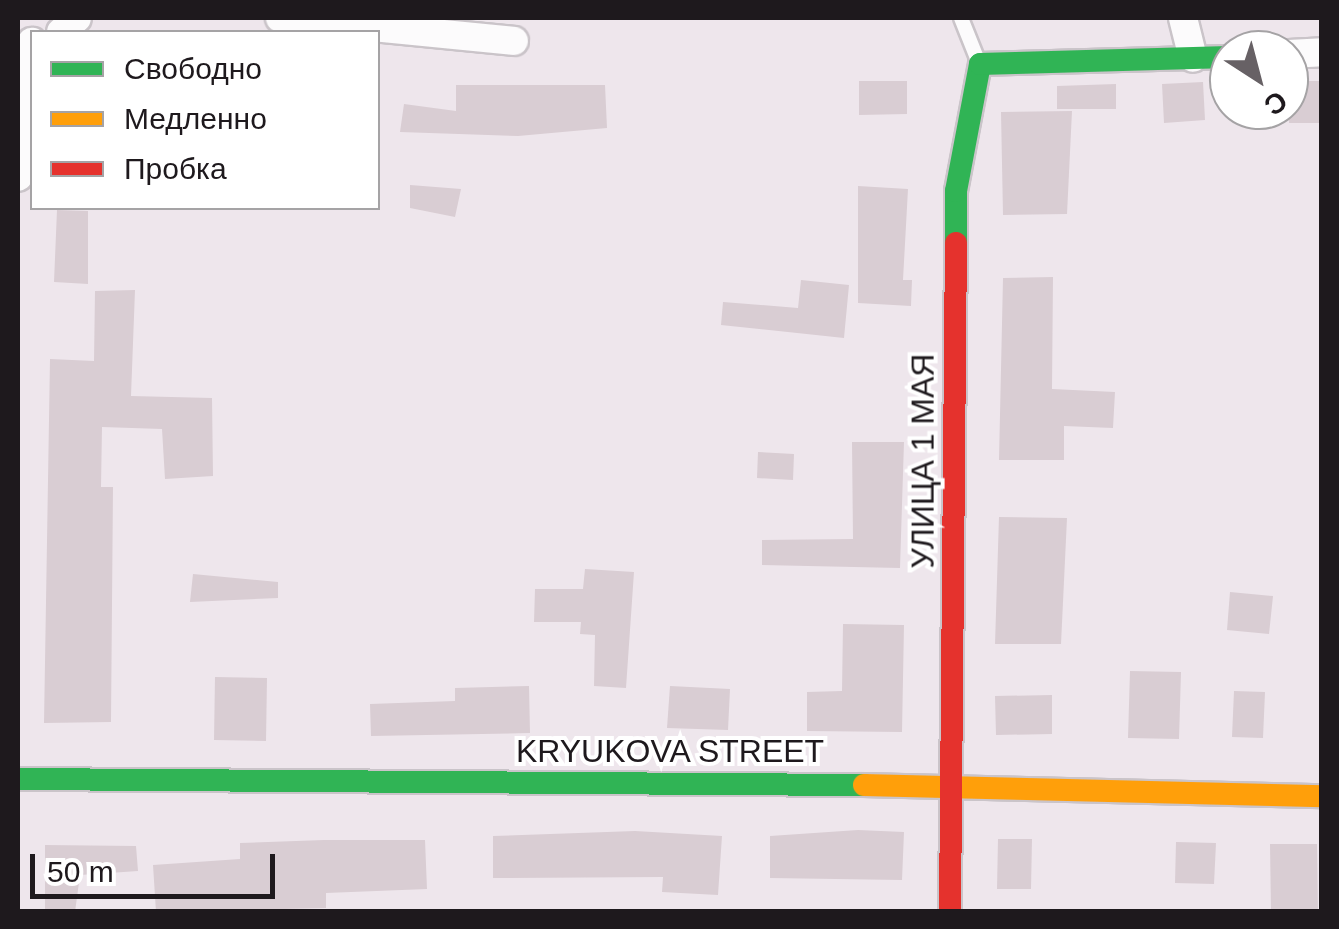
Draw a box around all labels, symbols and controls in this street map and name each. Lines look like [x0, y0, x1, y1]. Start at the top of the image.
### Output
legend [30, 30, 380, 210]
north arrow [1209, 30, 1309, 130]
text: Свободно [124, 52, 262, 85]
text: С [1258, 85, 1293, 122]
text: Медленно [124, 102, 267, 135]
text: Пробка [124, 152, 227, 185]
street label: УЛИЦА 1 МАЯ [904, 354, 942, 568]
street label: KRYUKOVA STREET [515, 732, 825, 770]
scale bar [35, 834, 280, 896]
text: 50 m [47, 855, 114, 888]

